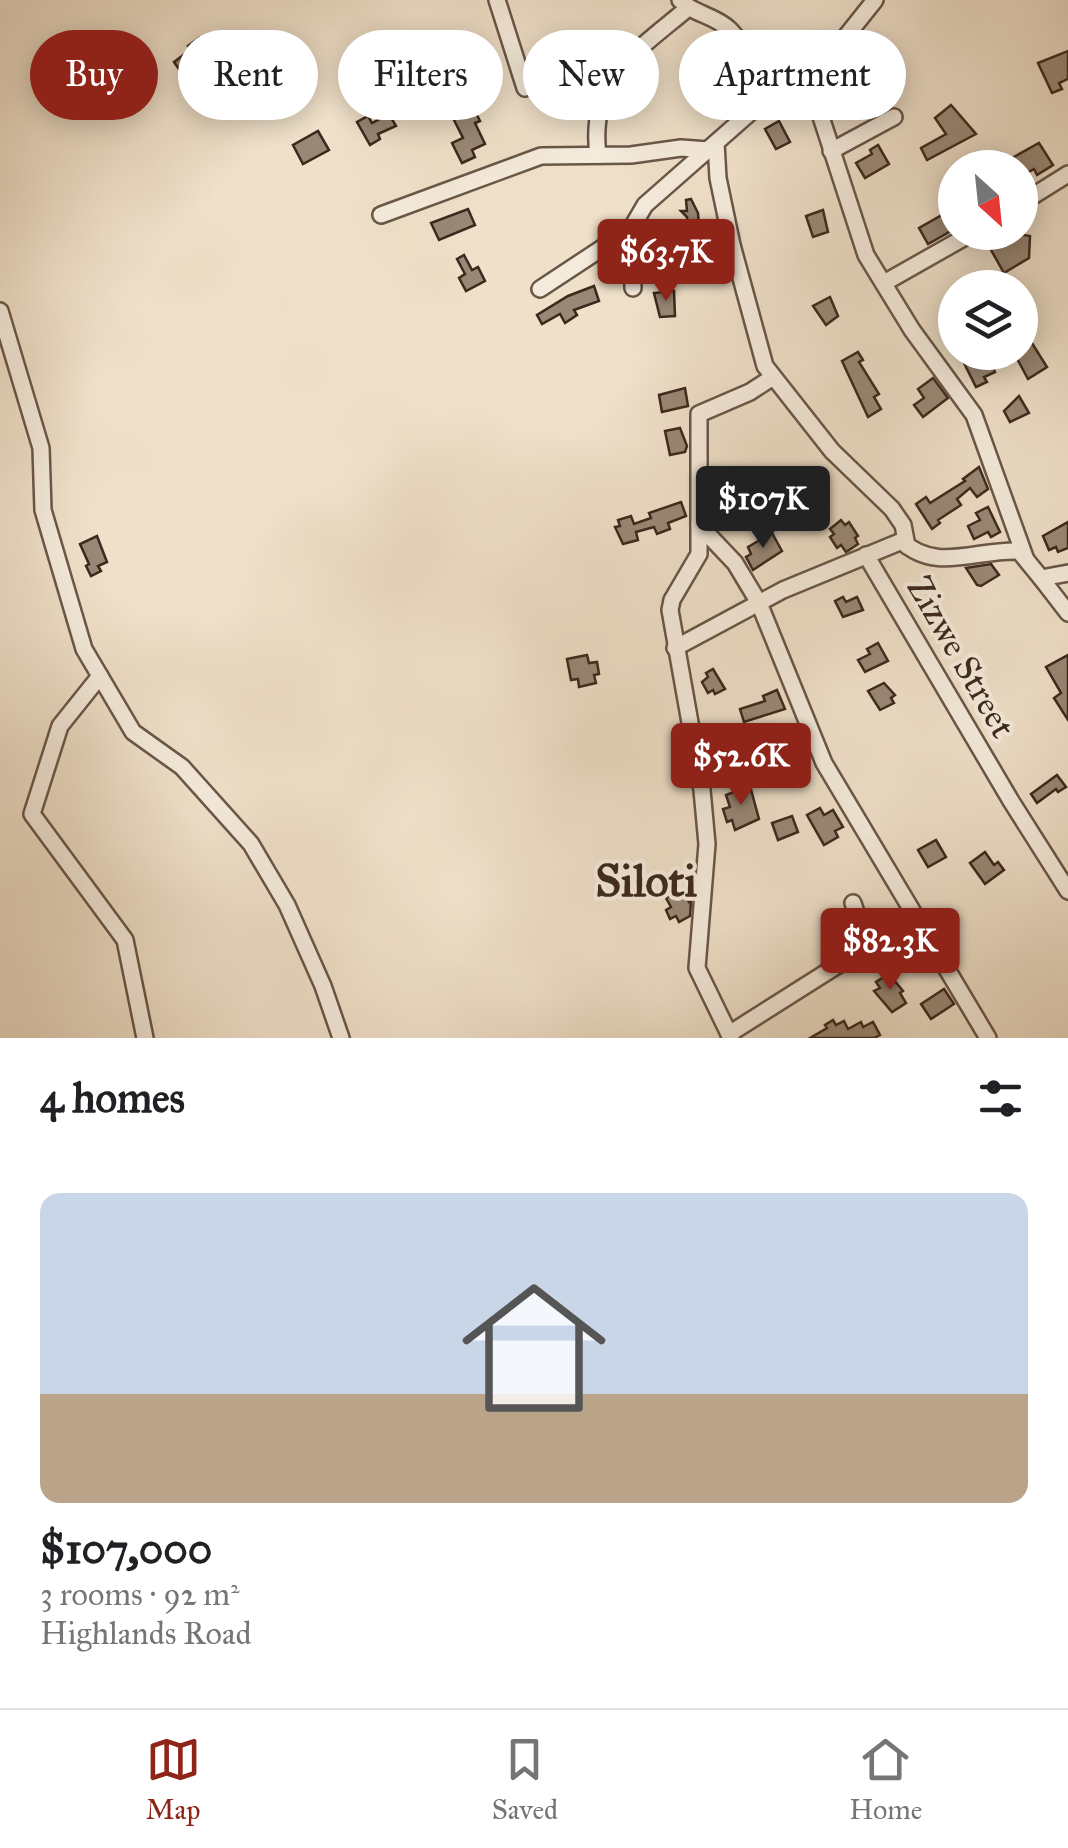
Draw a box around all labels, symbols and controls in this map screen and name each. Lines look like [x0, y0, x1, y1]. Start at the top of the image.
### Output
chip: Buy [30, 30, 158, 120]
chip: Rent [178, 30, 318, 120]
chip: Filters [338, 30, 503, 120]
chip: New [523, 30, 659, 120]
chip: Apartment [679, 30, 906, 120]
north arrow [938, 150, 1038, 250]
map controls [938, 150, 1038, 370]
pin: $63.7K [585, 219, 747, 304]
text: $63.7K [620, 232, 712, 271]
button: layers [938, 270, 1038, 370]
pin: $107K [693, 466, 833, 551]
text: $107K [718, 479, 808, 518]
street label: Zizwe Street [898, 569, 1024, 745]
pin: $52.6K [660, 723, 822, 808]
text: $52.6K [693, 736, 789, 775]
district label: Siloti [595, 853, 697, 908]
pin: $82.3K [809, 908, 971, 993]
text: $82.3K [843, 921, 937, 960]
icon: filters [973, 1071, 1028, 1126]
text: 4 homes [40, 1072, 185, 1124]
icon: home [444, 1258, 624, 1438]
text: $107,000 [40, 1523, 212, 1575]
text: 3 rooms · 92 m² [40, 1575, 240, 1614]
text: Highlands Road [40, 1614, 251, 1653]
tab: Map [146, 1732, 201, 1827]
tab: Saved [492, 1732, 558, 1827]
tab: Home [849, 1732, 922, 1827]

